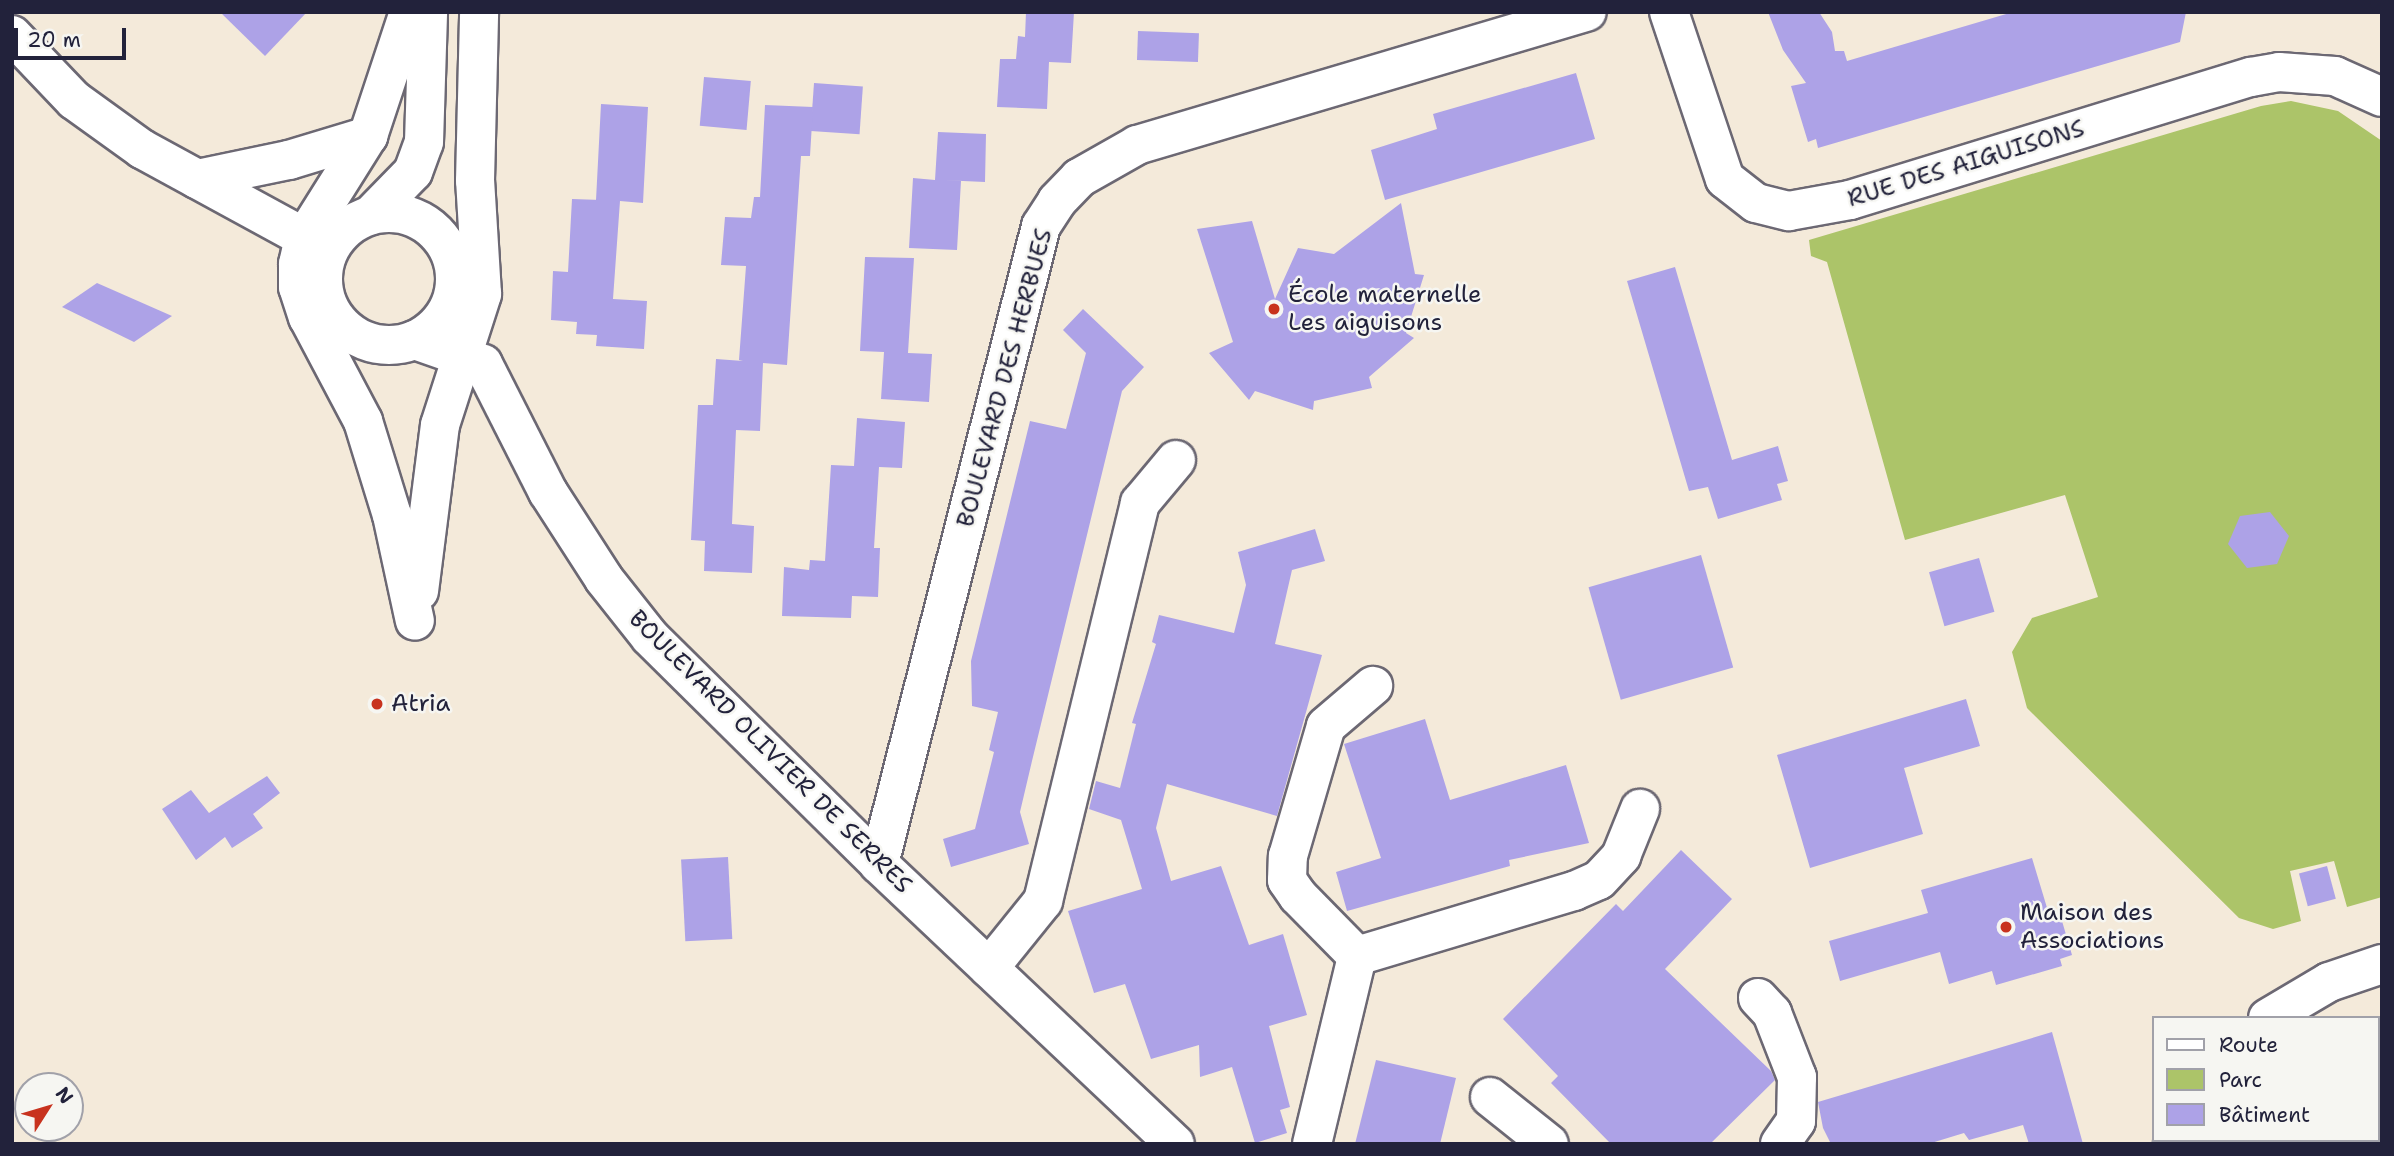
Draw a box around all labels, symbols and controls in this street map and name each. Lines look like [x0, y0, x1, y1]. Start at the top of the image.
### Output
scale bar [18, 14, 130, 58]
text: 20 m [27, 26, 81, 54]
street label: RUE DES AIGUISONS [1844, 114, 2088, 214]
street label: BOULEVARD DES HERBUES [951, 226, 1059, 530]
place label: École maternelle Les aiguisons [1288, 281, 1482, 337]
marker: École maternelle Les aiguisons [1266, 301, 1282, 317]
street label: BOULEVARD OLIVIER DE SERRES [623, 605, 917, 899]
place label: Atria [391, 690, 450, 718]
marker: Atria [369, 696, 385, 712]
place label: Maison des Associations [2020, 899, 2164, 955]
marker: Maison des Associations [1998, 919, 2014, 935]
legend [2152, 1016, 2380, 1142]
text: Route [2219, 1031, 2278, 1059]
text: Parc [2219, 1066, 2262, 1094]
north arrow [14, 1072, 84, 1142]
text: N [50, 1082, 79, 1109]
text: Bâtiment [2219, 1101, 2310, 1129]

